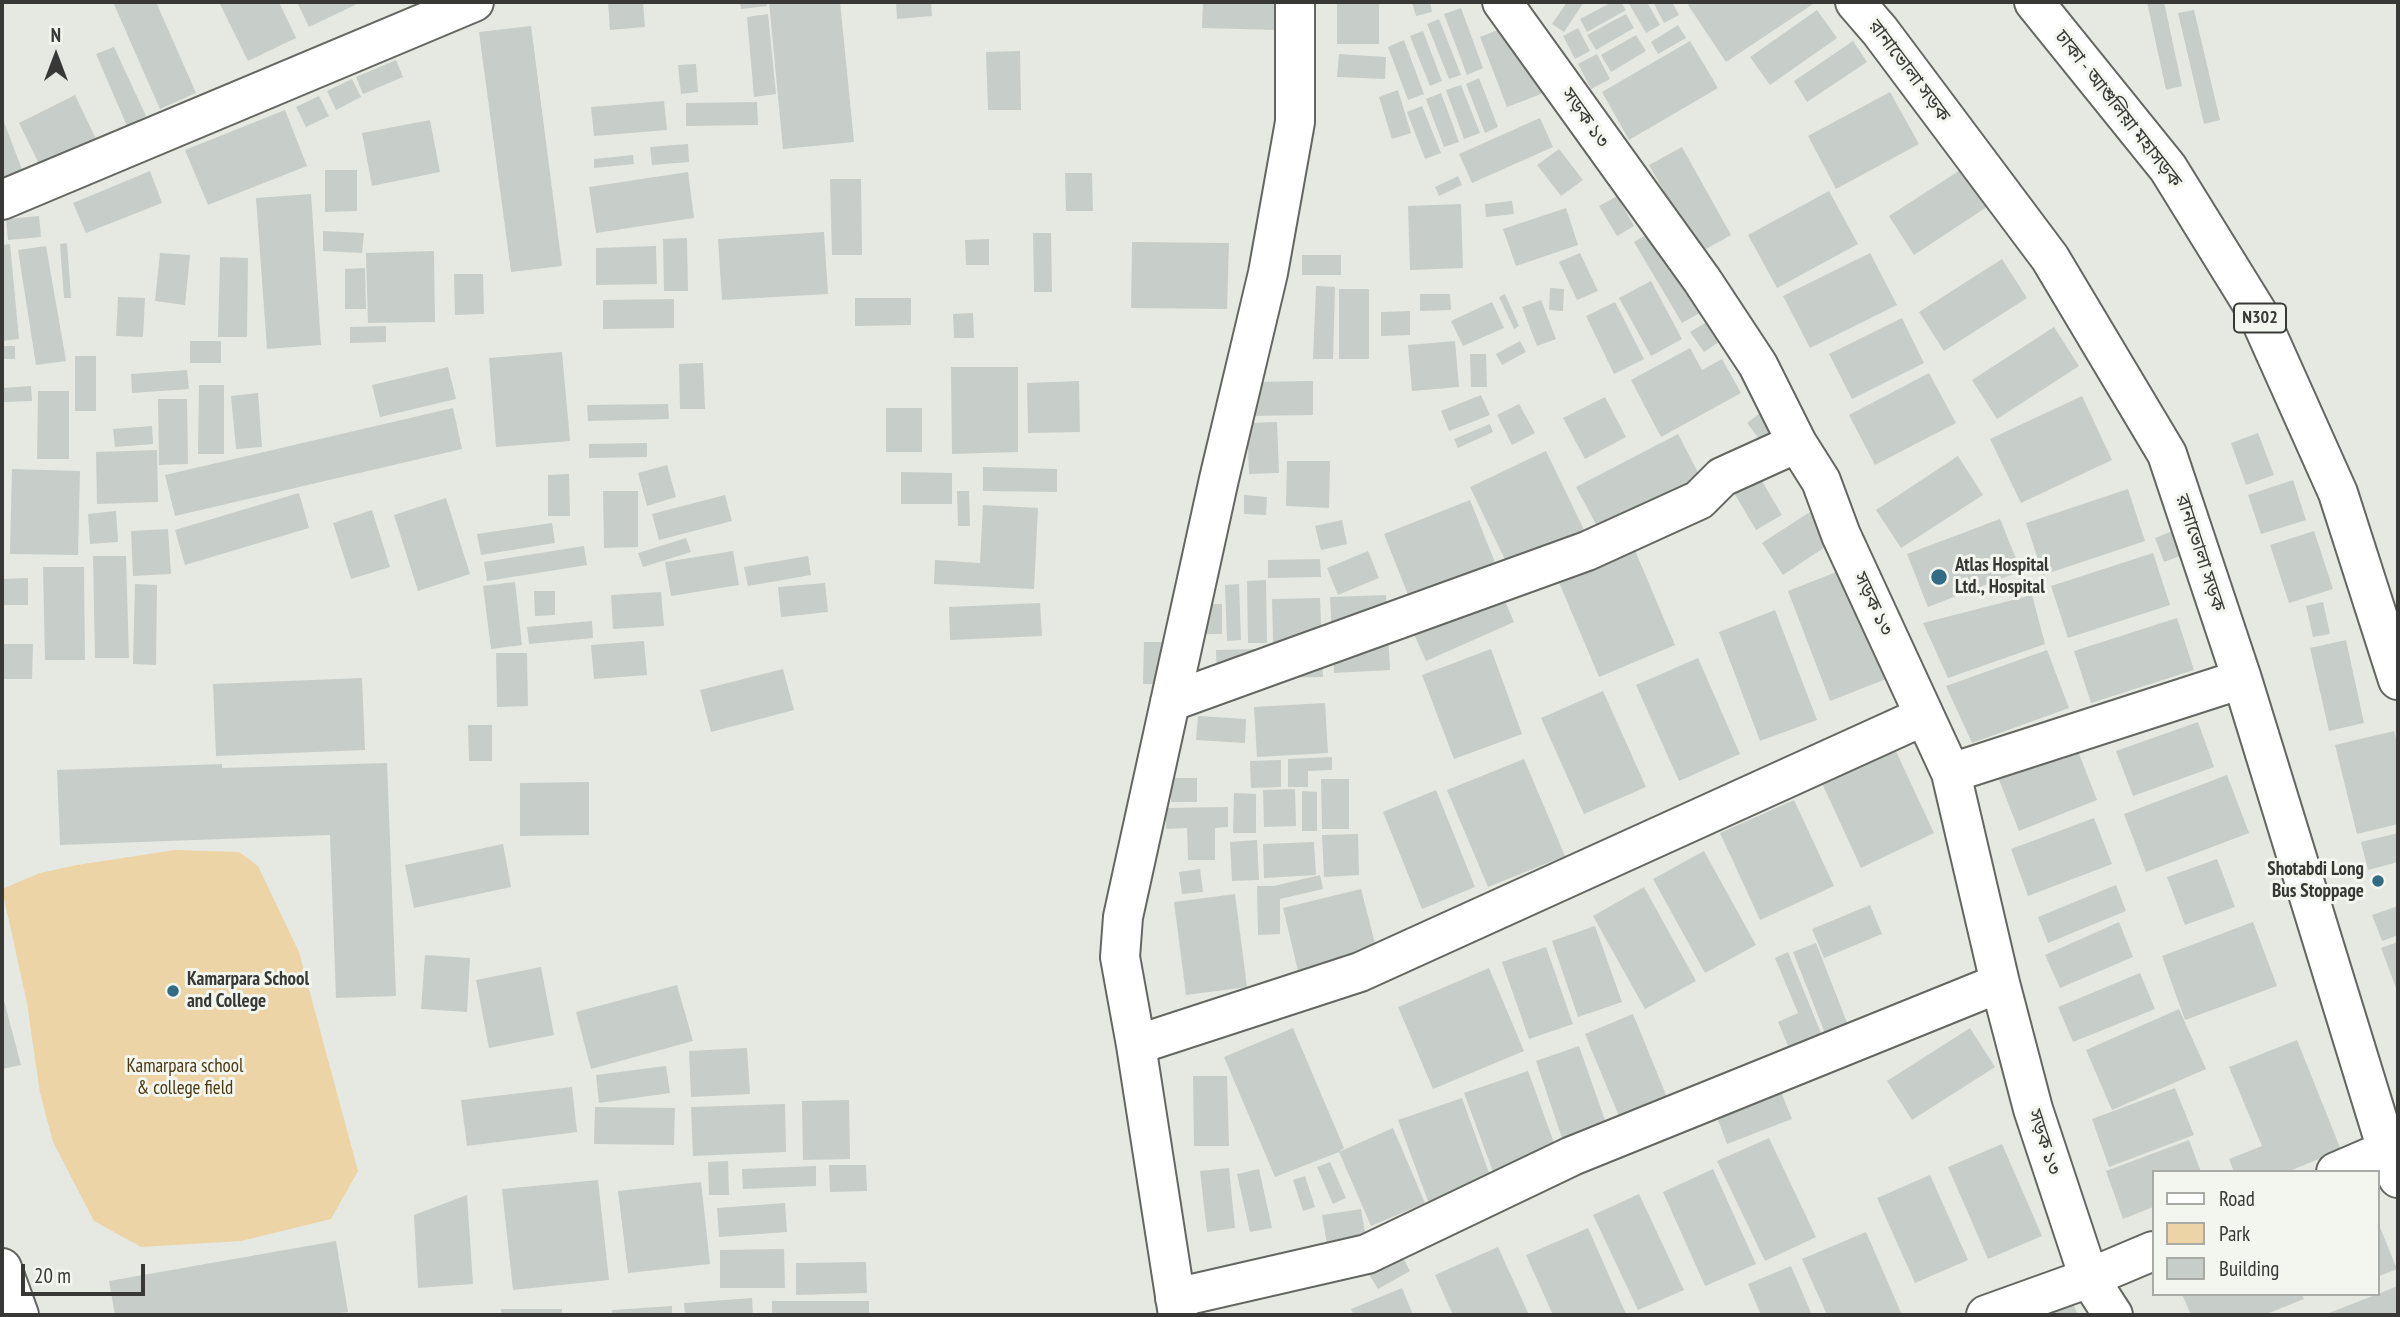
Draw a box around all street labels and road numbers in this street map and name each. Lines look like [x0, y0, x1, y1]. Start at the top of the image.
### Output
street label: রানাভোলা সড়ক [1863, 16, 1955, 126]
street label: ঢাকা - আশুলিয়া মহাসড়ক [2050, 26, 2186, 192]
street label: সড়ক ১৩ [1556, 84, 1614, 152]
road number: N302 [2234, 304, 2286, 332]
street label: রানাভোলা সড়ক [2170, 492, 2230, 614]
street label: সড়ক ১৩ [1848, 569, 1898, 639]
street label: সড়ক ১৩ [2023, 1107, 2065, 1177]

